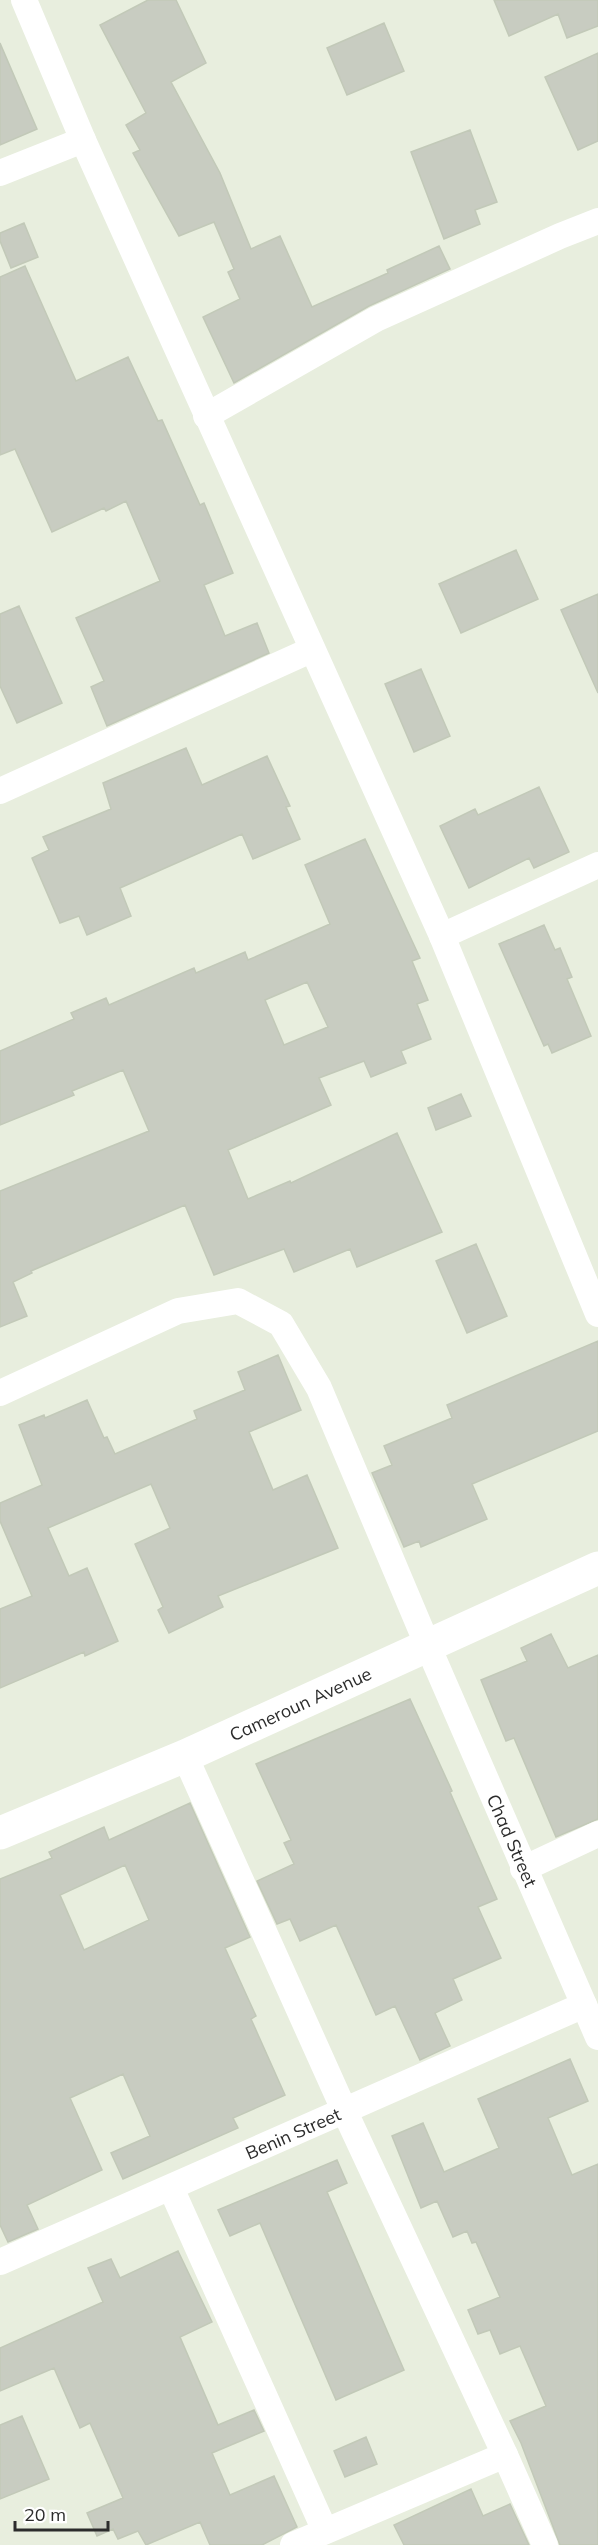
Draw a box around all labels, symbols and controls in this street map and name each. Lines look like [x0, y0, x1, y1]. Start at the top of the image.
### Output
street label: Cameroun Avenue [226, 1661, 375, 1746]
street label: Chad Street [482, 1790, 543, 1890]
street label: Benin Street [242, 2102, 344, 2164]
scale bar [15, 2494, 108, 2532]
text: 20 m [24, 2503, 66, 2526]

